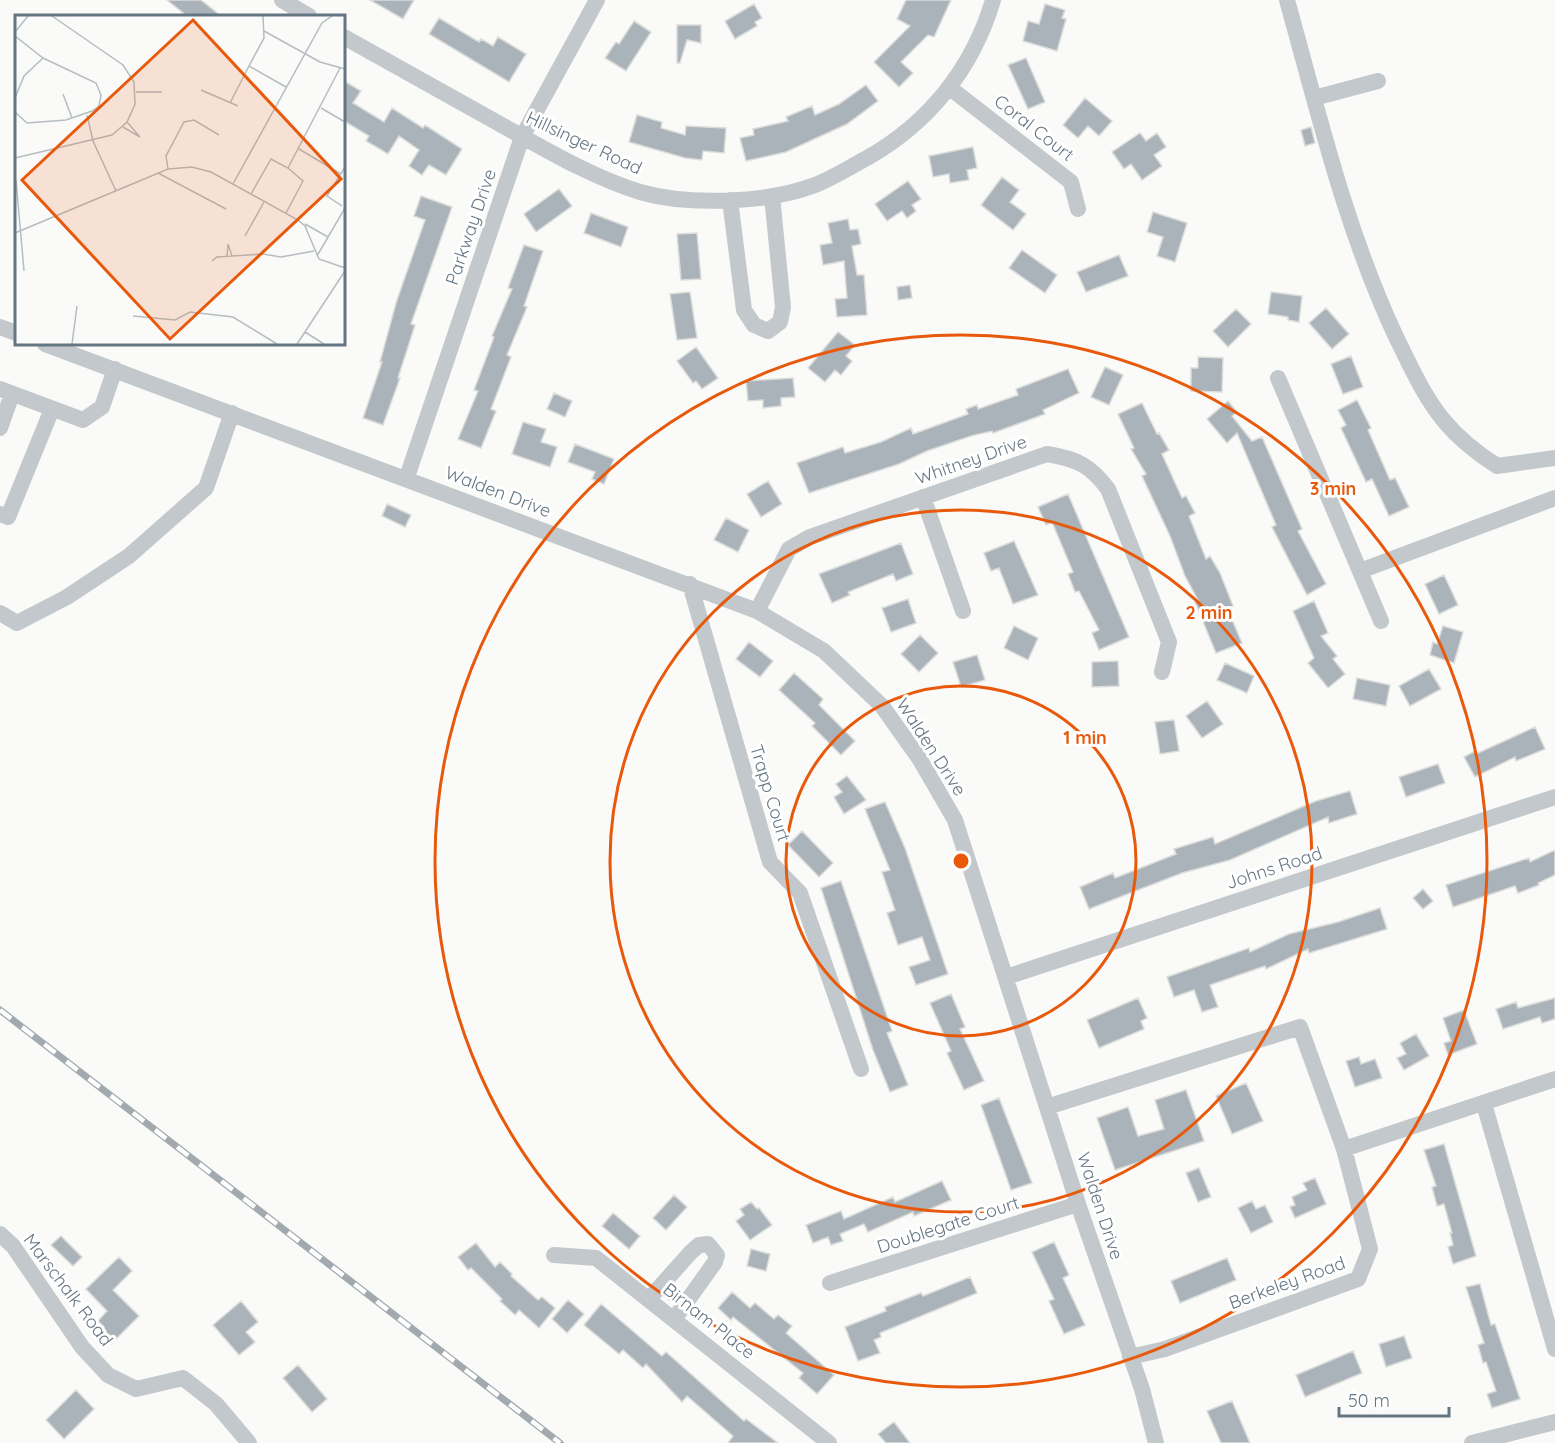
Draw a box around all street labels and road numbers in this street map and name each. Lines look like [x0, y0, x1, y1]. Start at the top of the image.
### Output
street label: Coral Court [990, 89, 1079, 166]
street label: Hillsinger Road [523, 106, 646, 179]
street label: Parkway Drive [440, 166, 501, 288]
street label: Whitney Drive [912, 430, 1030, 489]
street label: Walden Drive [442, 461, 555, 522]
street label: Walden Drive [891, 694, 972, 800]
street label: Trapp Court [745, 742, 796, 844]
street label: Johns Road [1223, 841, 1325, 894]
street label: Walden Drive [1072, 1149, 1129, 1263]
street label: Doublegate Court [874, 1191, 1022, 1258]
street label: Marschalk Road [19, 1229, 118, 1351]
street label: Berkeley Road [1226, 1251, 1348, 1314]
street label: Birnam Place [659, 1278, 760, 1364]

